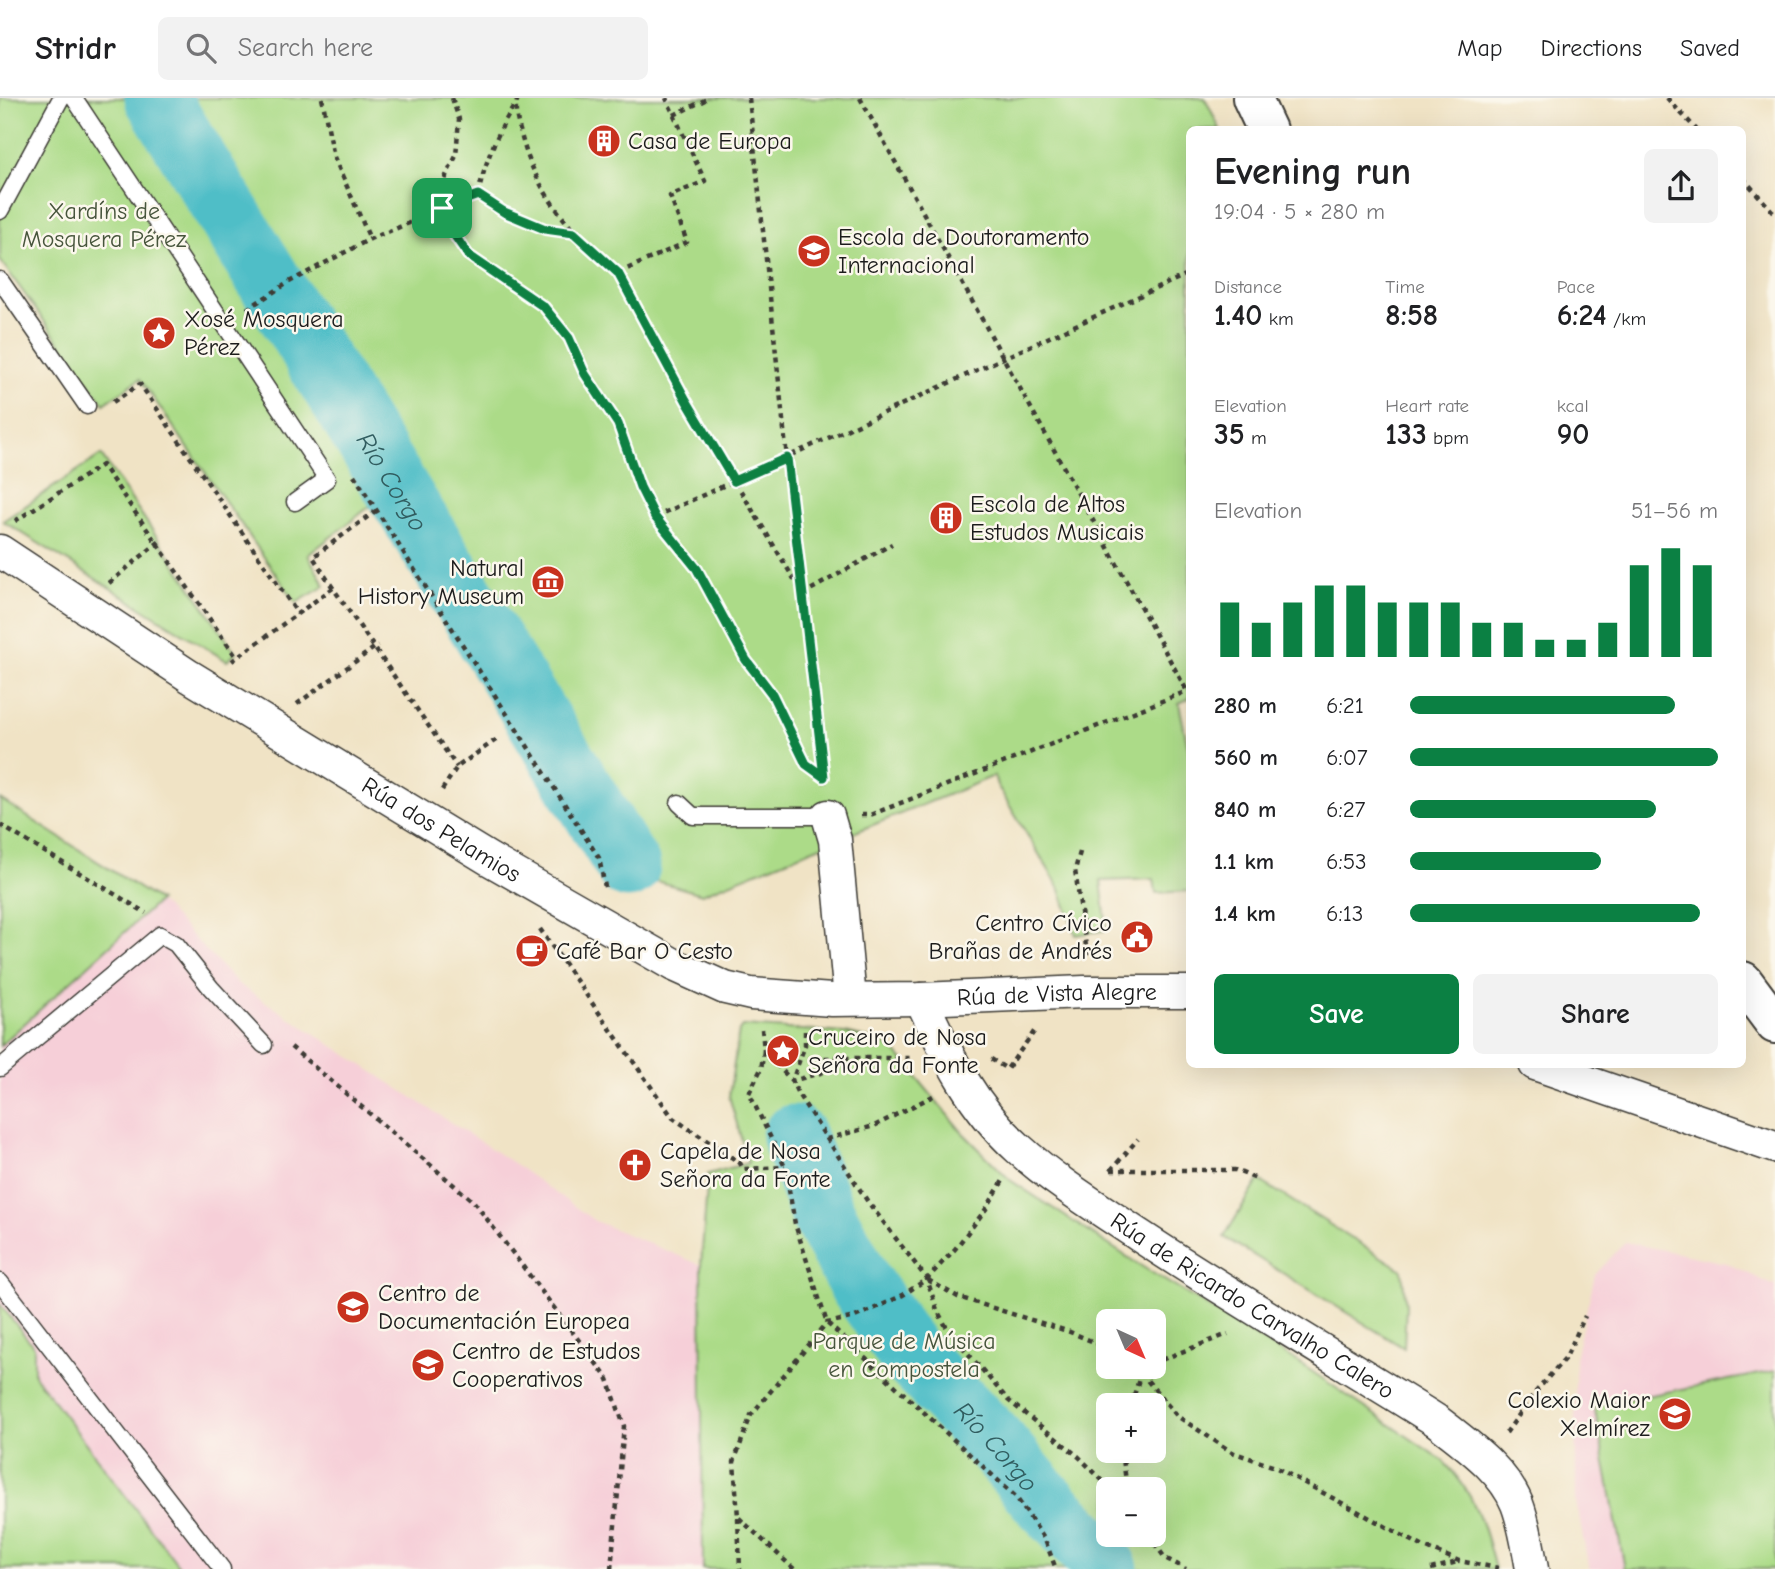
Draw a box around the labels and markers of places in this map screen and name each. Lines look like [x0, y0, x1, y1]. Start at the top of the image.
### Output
building icon: Casa de Europa [585, 122, 623, 160]
place label: Casa de Europa [628, 127, 792, 155]
pin [412, 178, 472, 238]
place label: Escola de Doutoramento Internacional [838, 223, 1089, 279]
school or university icon: Escola de Doutoramento Internacional [795, 232, 833, 270]
place label: Xosé Mosquera Pérez [184, 305, 344, 361]
place icon: Xosé Mosquera Pérez [140, 314, 178, 352]
place label: Escola de Altos Estudos Musicais [970, 490, 1144, 546]
building icon: Escola de Altos Estudos Musicais [927, 499, 965, 537]
place label: Natural History Museum [358, 554, 524, 610]
museum icon: Natural History Museum [529, 563, 567, 601]
place label: Centro Cívico Brañas de Andrés [928, 909, 1112, 965]
public building icon: Centro Cívico Brañas de Andrés [1118, 918, 1156, 956]
cafe icon: Café Bar O Cesto [513, 932, 551, 970]
place label: Café Bar O Cesto [556, 937, 733, 965]
place label: Cruceiro de Nosa Señora da Fonte [808, 1023, 987, 1079]
place icon: Cruceiro de Nosa Señora da Fonte [764, 1032, 802, 1070]
place label: Capela de Nosa Señora da Fonte [660, 1137, 830, 1193]
church icon: Capela de Nosa Señora da Fonte [616, 1146, 654, 1184]
place label: Centro de Documentación Europea [378, 1279, 630, 1335]
school or university icon: Centro de Documentación Europea [334, 1288, 372, 1326]
place label: Centro de Estudos Cooperativos [452, 1337, 640, 1393]
school or university icon: Centro de Estudos Cooperativos [409, 1346, 447, 1384]
place label: Colexio Maior Xelmírez [1508, 1386, 1651, 1442]
school or university icon: Colexio Maior Xelmírez [1656, 1395, 1694, 1433]

